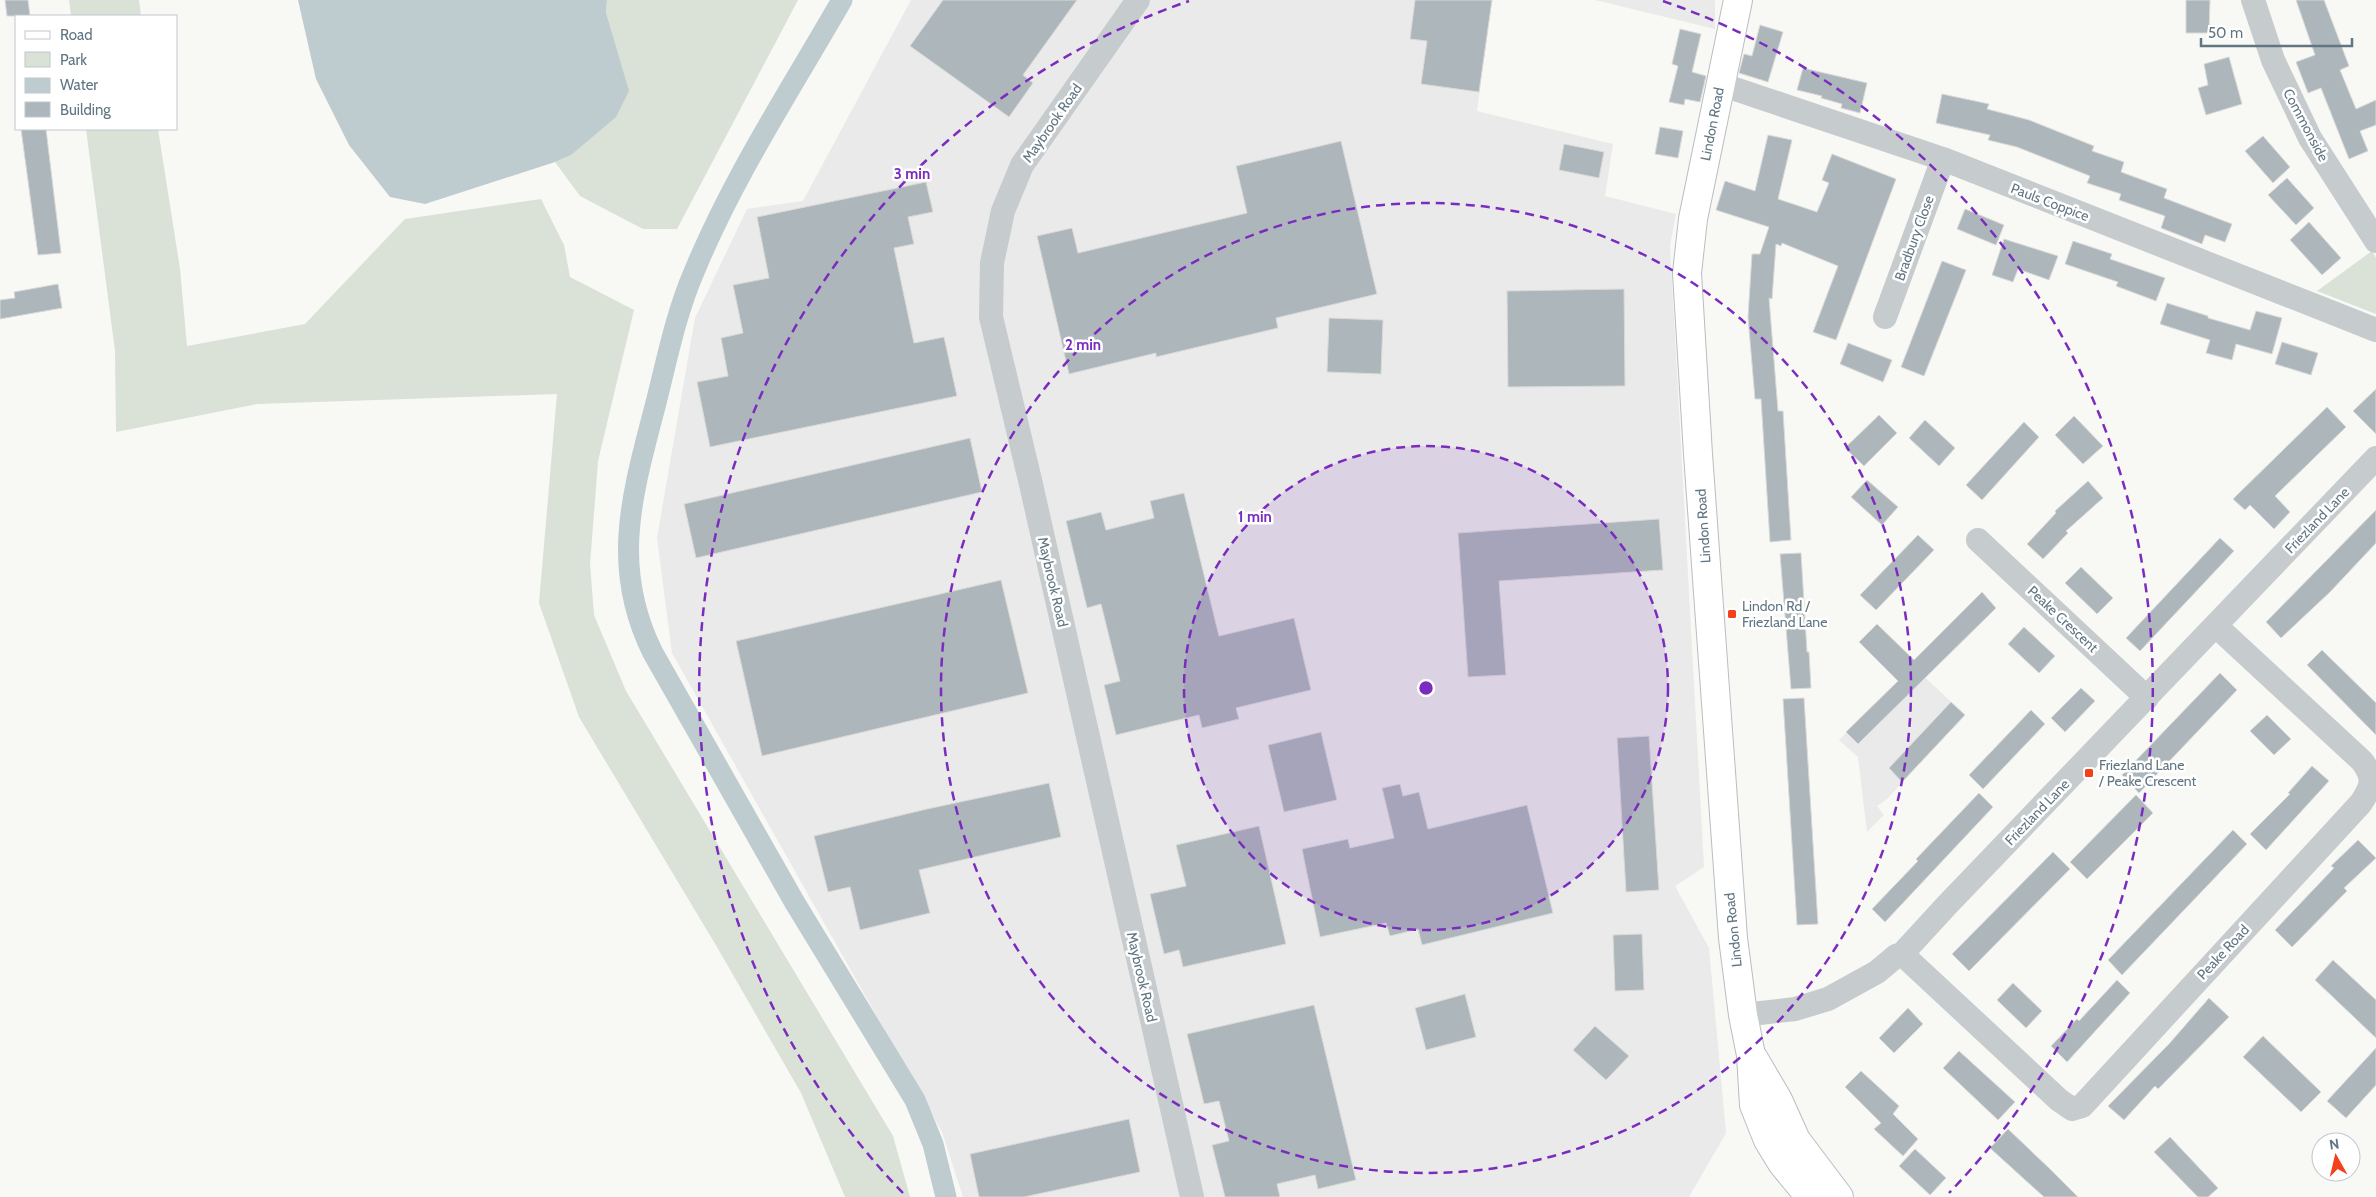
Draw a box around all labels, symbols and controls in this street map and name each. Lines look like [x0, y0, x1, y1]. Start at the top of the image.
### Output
legend [15, 15, 178, 130]
scale bar [2201, 15, 2352, 47]
text: 50 m [2208, 24, 2243, 42]
text: Road [60, 26, 93, 44]
text: Park [60, 51, 87, 69]
text: Water [60, 76, 98, 94]
street label: Maybrook Road [1018, 80, 1086, 166]
street label: Commonside [2279, 85, 2333, 165]
street label: Lindon Road [1696, 86, 1728, 162]
text: Building [60, 101, 111, 119]
text: 3 min [894, 165, 930, 183]
street label: Pauls Coppice [2008, 179, 2092, 225]
street label: Bradbury Close [1890, 193, 1938, 283]
text: 2 min [1065, 336, 1101, 354]
street label: Friezland Lane [2281, 483, 2353, 557]
street label: Lindon Road [1691, 488, 1715, 564]
text: 1 min [1238, 508, 1272, 526]
street label: Maybrook Road [1034, 535, 1072, 629]
street label: Peake Crescent [2024, 582, 2102, 656]
place label: Lindon Rd / Friezland Lane [1742, 597, 1827, 631]
marker: Lindon Rd / Friezland Lane [1726, 608, 1738, 620]
centre of rings [1417, 679, 1435, 697]
place label: Friezland Lane / Peake Crescent [2098, 756, 2197, 790]
marker: Friezland Lane / Peake Crescent [2083, 767, 2095, 779]
street label: Friezland Lane [2001, 775, 2073, 849]
street label: Lindon Road [1720, 892, 1746, 968]
street label: Peake Road [2193, 921, 2253, 983]
street label: Maybrook Road [1123, 930, 1161, 1024]
north arrow [2311, 1132, 2361, 1182]
text: N [2328, 1135, 2340, 1154]

